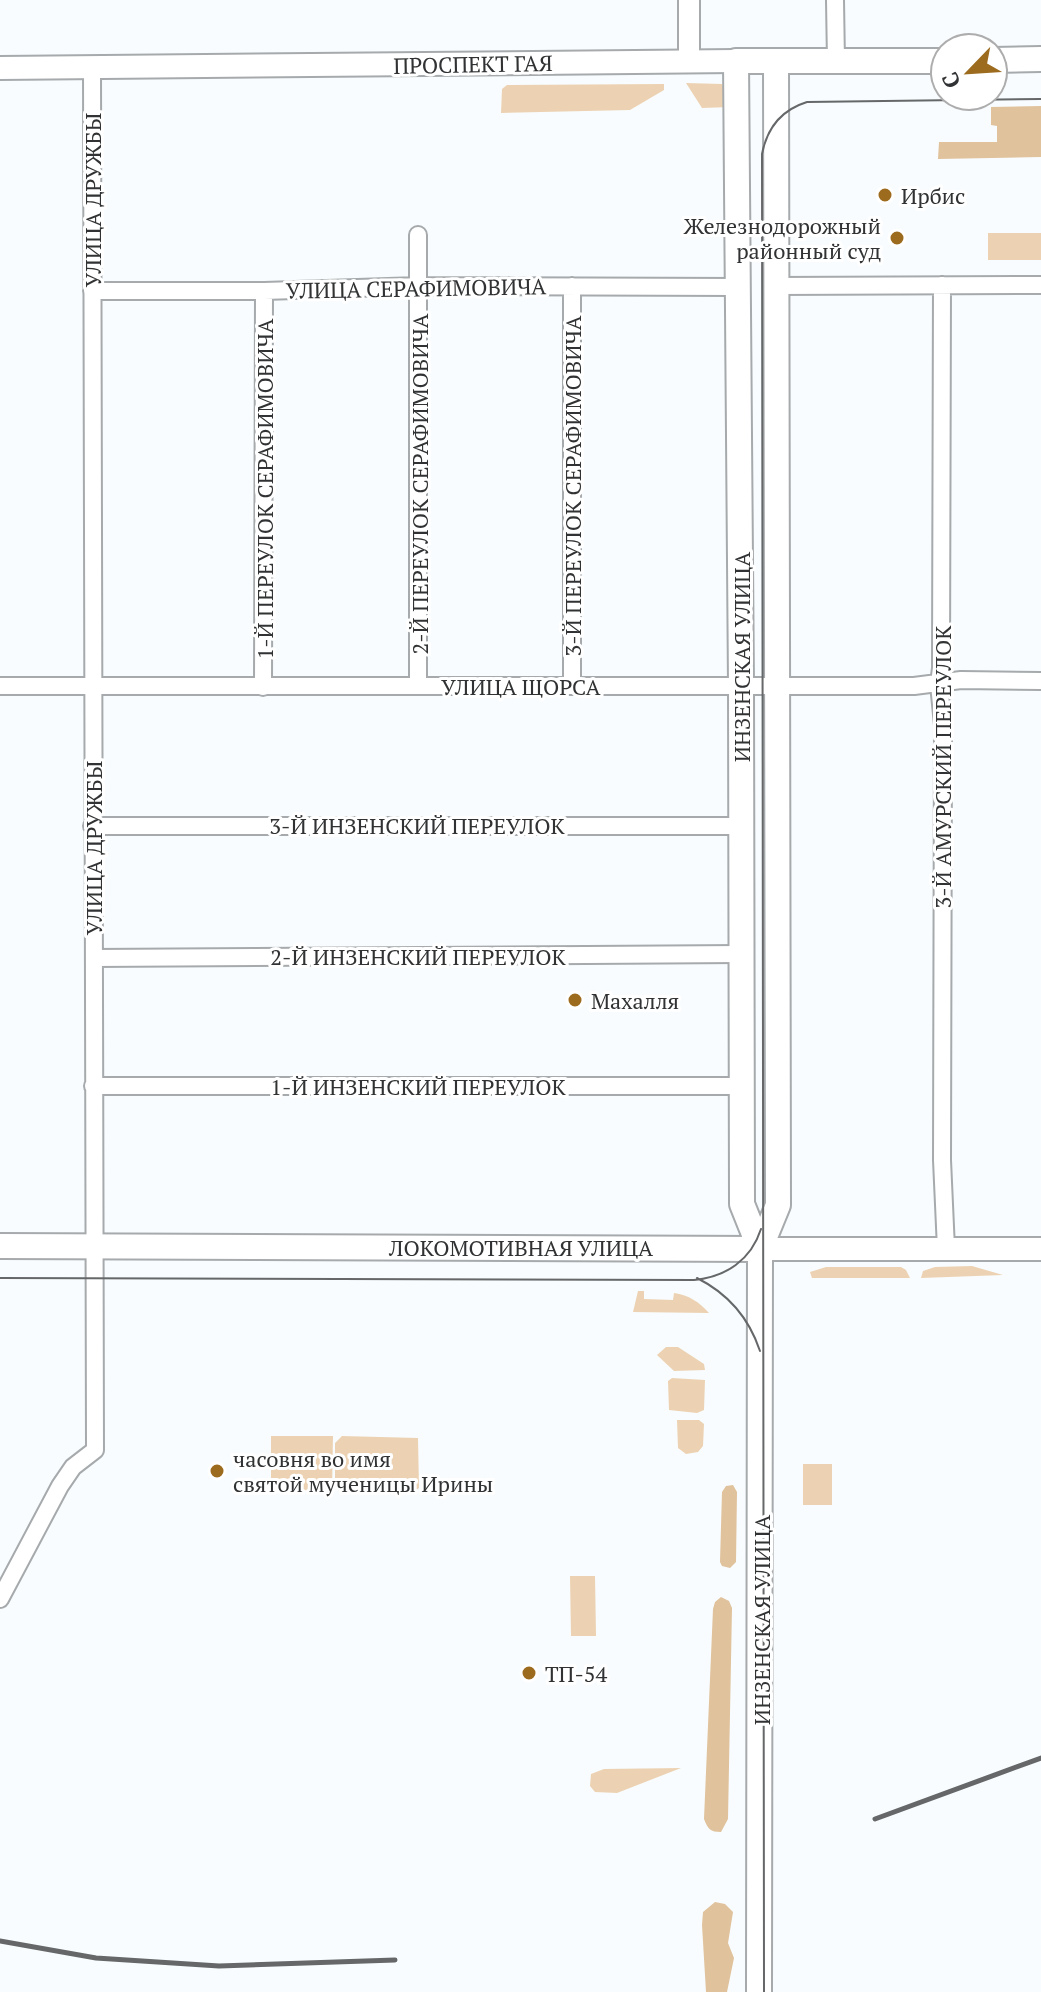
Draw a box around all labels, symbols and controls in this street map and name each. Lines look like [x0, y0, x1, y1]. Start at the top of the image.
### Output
north arrow [929, 32, 1009, 112]
street label: ПРОСПЕКТ ГАЯ [393, 48, 553, 80]
text: С [934, 68, 967, 93]
street label: УЛИЦА ДРУЖБЫ [78, 113, 107, 287]
place label: Ирбис [901, 181, 965, 210]
marker: Ирбис [876, 186, 894, 204]
place label: Железнодорожный районный суд [683, 211, 881, 265]
marker: Железнодорожный районный суд [888, 229, 906, 247]
street label: УЛИЦА СЕРАФИМОВИЧА [286, 271, 547, 305]
street label: 2-Й ПЕРЕУЛОК СЕРАФИМОВИЧА [405, 312, 434, 655]
street label: 3-Й ПЕРЕУЛОК СЕРАФИМОВИЧА [558, 314, 587, 657]
street label: 1-Й ПЕРЕУЛОК СЕРАФИМОВИЧА [250, 317, 279, 660]
street label: ИНЗЕНСКАЯ УЛИЦА [727, 551, 756, 762]
street label: 3-Й АМУРСКИЙ ПЕРЕУЛОК [928, 625, 957, 909]
street label: УЛИЦА ЩОРСА [441, 672, 602, 701]
street label: УЛИЦА ДРУЖБЫ [79, 761, 108, 935]
street label: 3-Й ИНЗЕНСКИЙ ПЕРЕУЛОК [269, 811, 565, 840]
street label: 2-Й ИНЗЕНСКИЙ ПЕРЕУЛОК [270, 942, 566, 971]
place label: Махалля [591, 986, 679, 1015]
marker: Махалля [566, 991, 584, 1009]
street label: 1-Й ИНЗЕНСКИЙ ПЕРЕУЛОК [270, 1072, 566, 1101]
street label: ЛОКОМОТИВНАЯ УЛИЦА [388, 1233, 654, 1262]
place label: часовня во имя святой мученицы Ирины [233, 1444, 493, 1498]
marker: часовня во имя святой мученицы Ирины [208, 1462, 226, 1480]
street label: ИНЗЕНСКАЯ УЛИЦА [747, 1514, 776, 1725]
place label: ТП-54 [545, 1659, 607, 1688]
marker: ТП-54 [520, 1664, 538, 1682]

